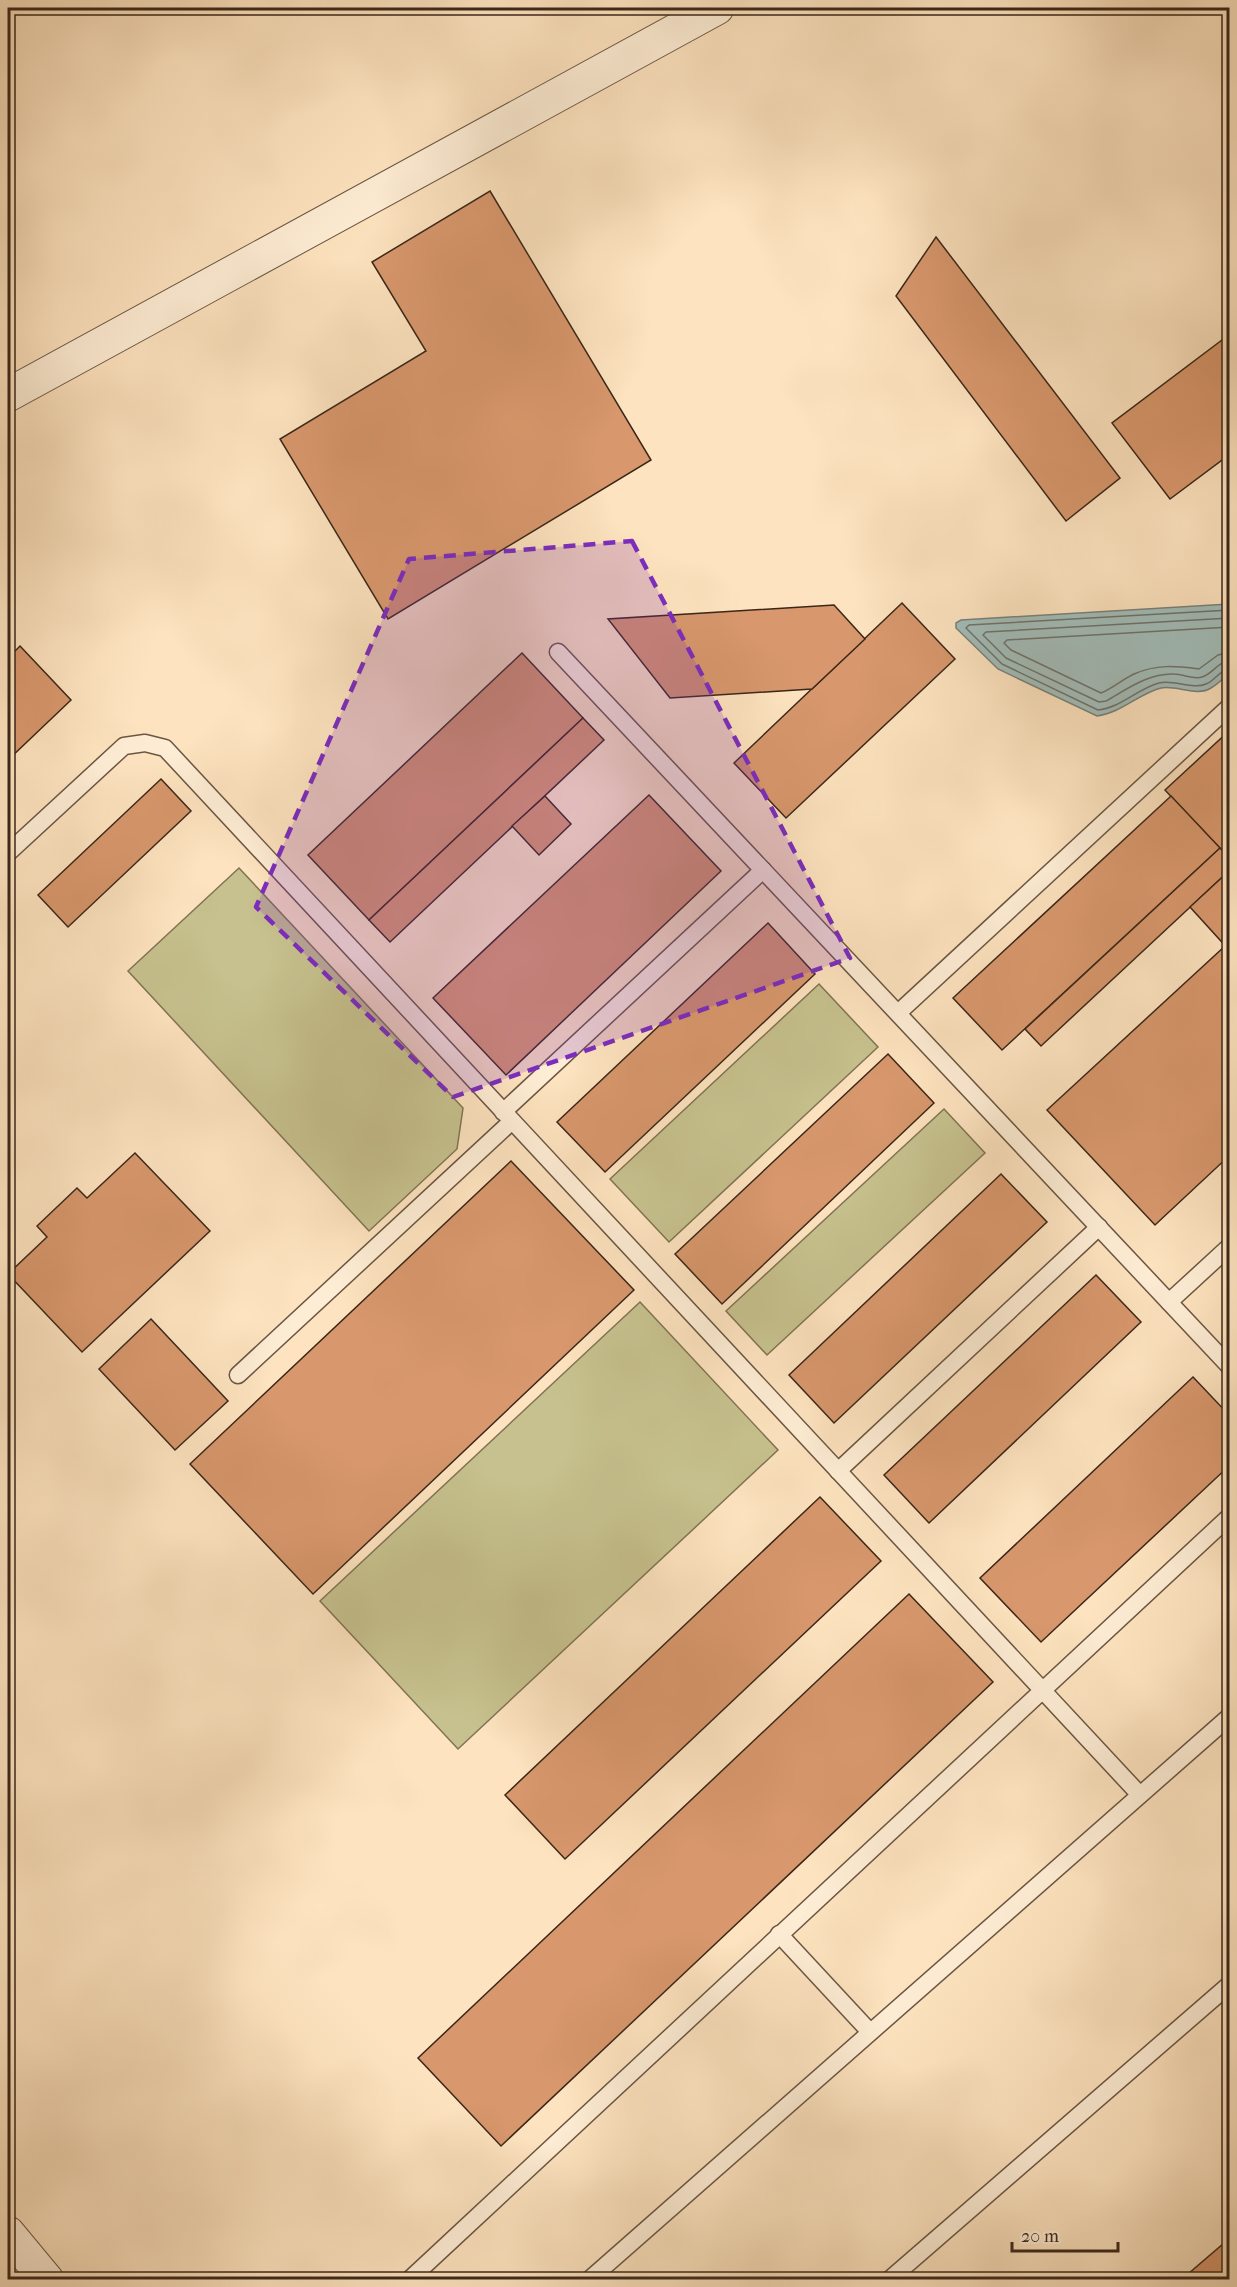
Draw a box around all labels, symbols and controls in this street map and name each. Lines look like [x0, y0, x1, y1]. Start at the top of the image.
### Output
scale bar [1012, 2215, 1118, 2253]
text: 20 m [1021, 2226, 1059, 2247]

